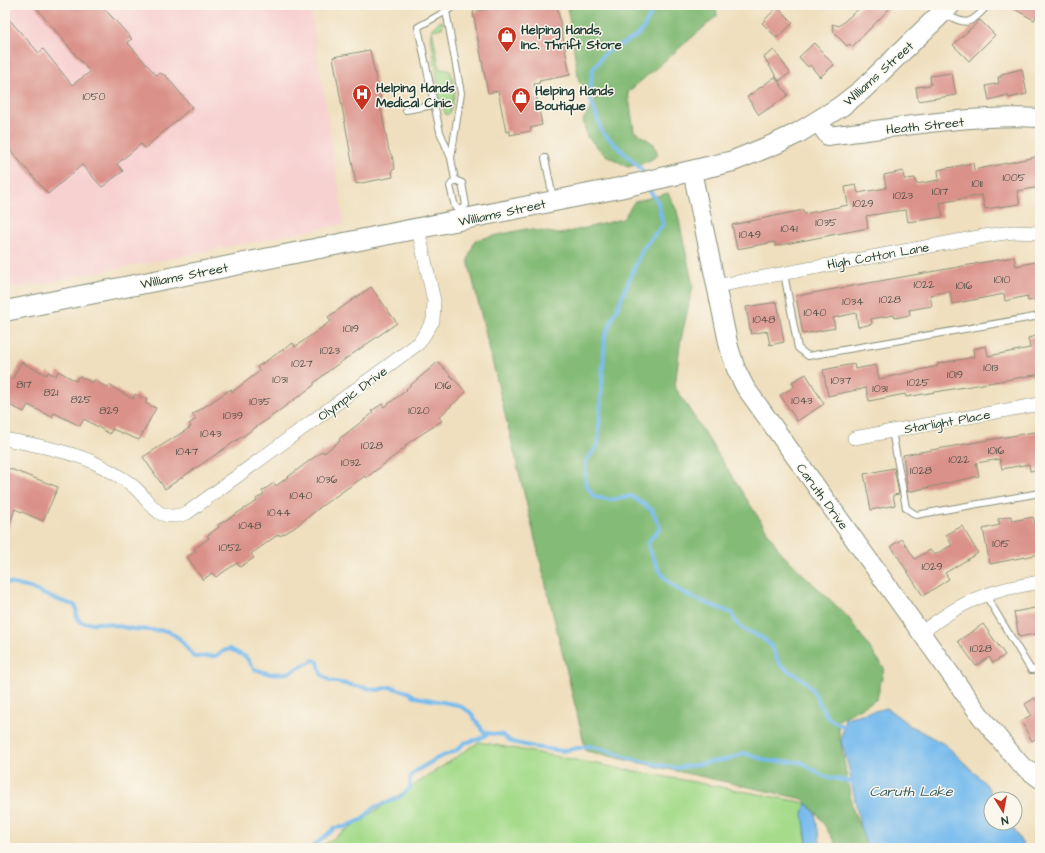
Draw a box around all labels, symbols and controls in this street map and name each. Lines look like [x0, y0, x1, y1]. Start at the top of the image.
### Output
place label: Helping Hands, Inc. Thrift Store [521, 21, 622, 54]
shop icon: Helping Hands, Inc. Thrift Store [496, 25, 518, 53]
street label: Williams Street [840, 37, 918, 110]
place label: Helping Hands Medical Cinic [376, 79, 455, 112]
place label: Helping Hands Boutique [535, 82, 614, 116]
hospital icon: Helping Hands Medical Cinic [351, 83, 373, 111]
shop icon: Helping Hands Boutique [510, 86, 532, 114]
house number: 1050 [82, 89, 106, 104]
street label: Heath Street [885, 113, 966, 139]
house number: 1005 [1002, 170, 1026, 185]
house number: 1011 [971, 176, 983, 191]
house number: 1017 [932, 184, 948, 199]
house number: 1023 [893, 188, 914, 203]
street label: Williams Street [457, 195, 548, 231]
house number: 1029 [853, 196, 873, 211]
house number: 1035 [815, 215, 837, 230]
house number: 1041 [780, 221, 798, 236]
house number: 1049 [739, 227, 761, 242]
street label: High Cotton Lane [826, 238, 931, 275]
street label: Williams Street [139, 259, 230, 293]
house number: 1010 [994, 272, 1010, 287]
house number: 1022 [914, 277, 935, 292]
house number: 1016 [956, 278, 972, 293]
house number: 1028 [879, 292, 901, 307]
house number: 1034 [842, 294, 864, 309]
house number: 1040 [804, 305, 826, 320]
house number: 1048 [753, 312, 775, 327]
house number: 1019 [343, 321, 359, 336]
house number: 1023 [320, 343, 341, 358]
house number: 1027 [291, 356, 313, 371]
house number: 1013 [983, 360, 999, 375]
street label: Olympic Drive [314, 362, 392, 426]
house number: 1019 [947, 367, 963, 382]
house number: 1031 [272, 372, 288, 387]
house number: 1037 [831, 373, 852, 388]
house number: 1025 [907, 375, 929, 390]
house number: 817 [16, 377, 32, 392]
house number: 1016 [435, 378, 451, 393]
house number: 1031 [872, 381, 888, 396]
house number: 821 [44, 385, 59, 400]
house number: 825 [70, 392, 92, 407]
house number: 1043 [791, 393, 813, 408]
house number: 1035 [249, 394, 271, 409]
house number: 829 [99, 403, 119, 418]
house number: 1020 [408, 403, 430, 418]
street label: Starlight Place [903, 406, 992, 439]
house number: 1039 [223, 408, 243, 423]
house number: 1043 [200, 426, 222, 441]
house number: 1028 [361, 438, 383, 453]
house number: 1016 [988, 443, 1004, 458]
house number: 1047 [176, 444, 199, 459]
house number: 1022 [949, 452, 970, 467]
house number: 1032 [341, 455, 362, 470]
street label: Caruth Drive [792, 460, 852, 533]
house number: 1028 [910, 463, 932, 478]
house number: 1036 [317, 472, 338, 487]
house number: 1040 [290, 488, 312, 503]
house number: 1044 [267, 505, 291, 520]
house number: 1048 [239, 518, 261, 533]
house number: 1015 [992, 536, 1010, 551]
house number: 1052 [219, 540, 242, 555]
house number: 1029 [922, 559, 942, 574]
house number: 1028 [970, 641, 992, 656]
water label: Caruth Lake [869, 782, 954, 802]
north arrow [983, 791, 1023, 831]
text: N [1000, 812, 1010, 828]

